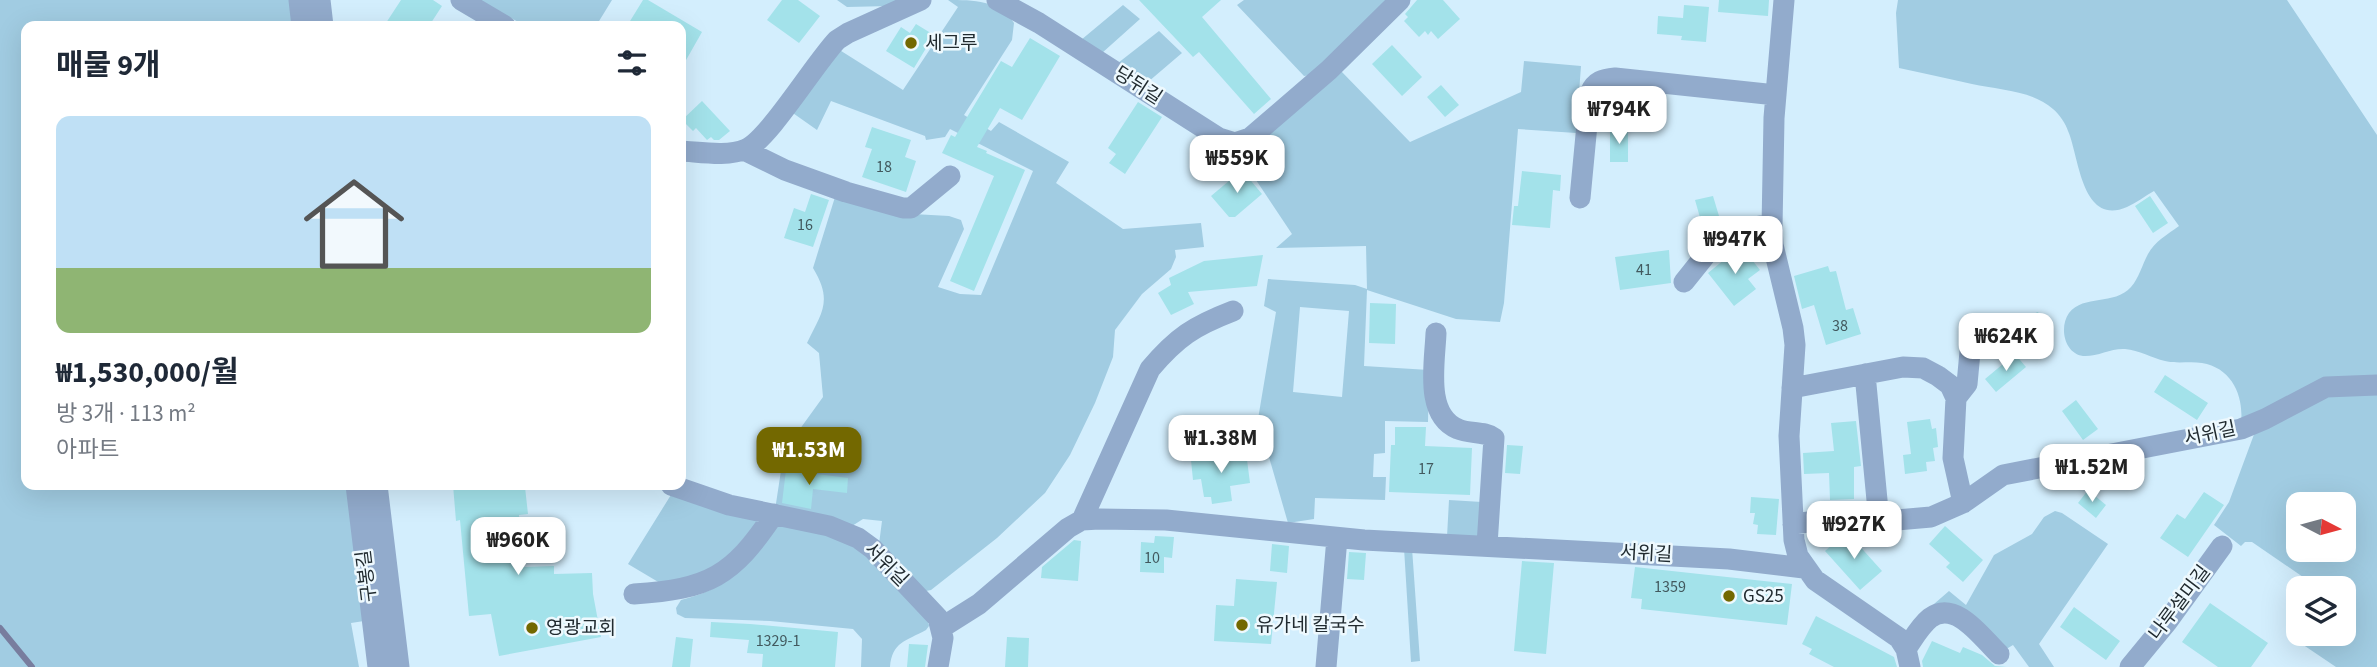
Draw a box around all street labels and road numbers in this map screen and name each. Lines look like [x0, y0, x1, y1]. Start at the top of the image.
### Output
street label: 당뒤길 [1109, 60, 1167, 112]
street label: 서위길 [2182, 415, 2238, 453]
street label: 서위길 [858, 537, 914, 593]
street label: 서위길 [1619, 539, 1673, 569]
street label: 구봉길 [350, 548, 384, 604]
street label: 나루설미길 [2143, 560, 2217, 646]

